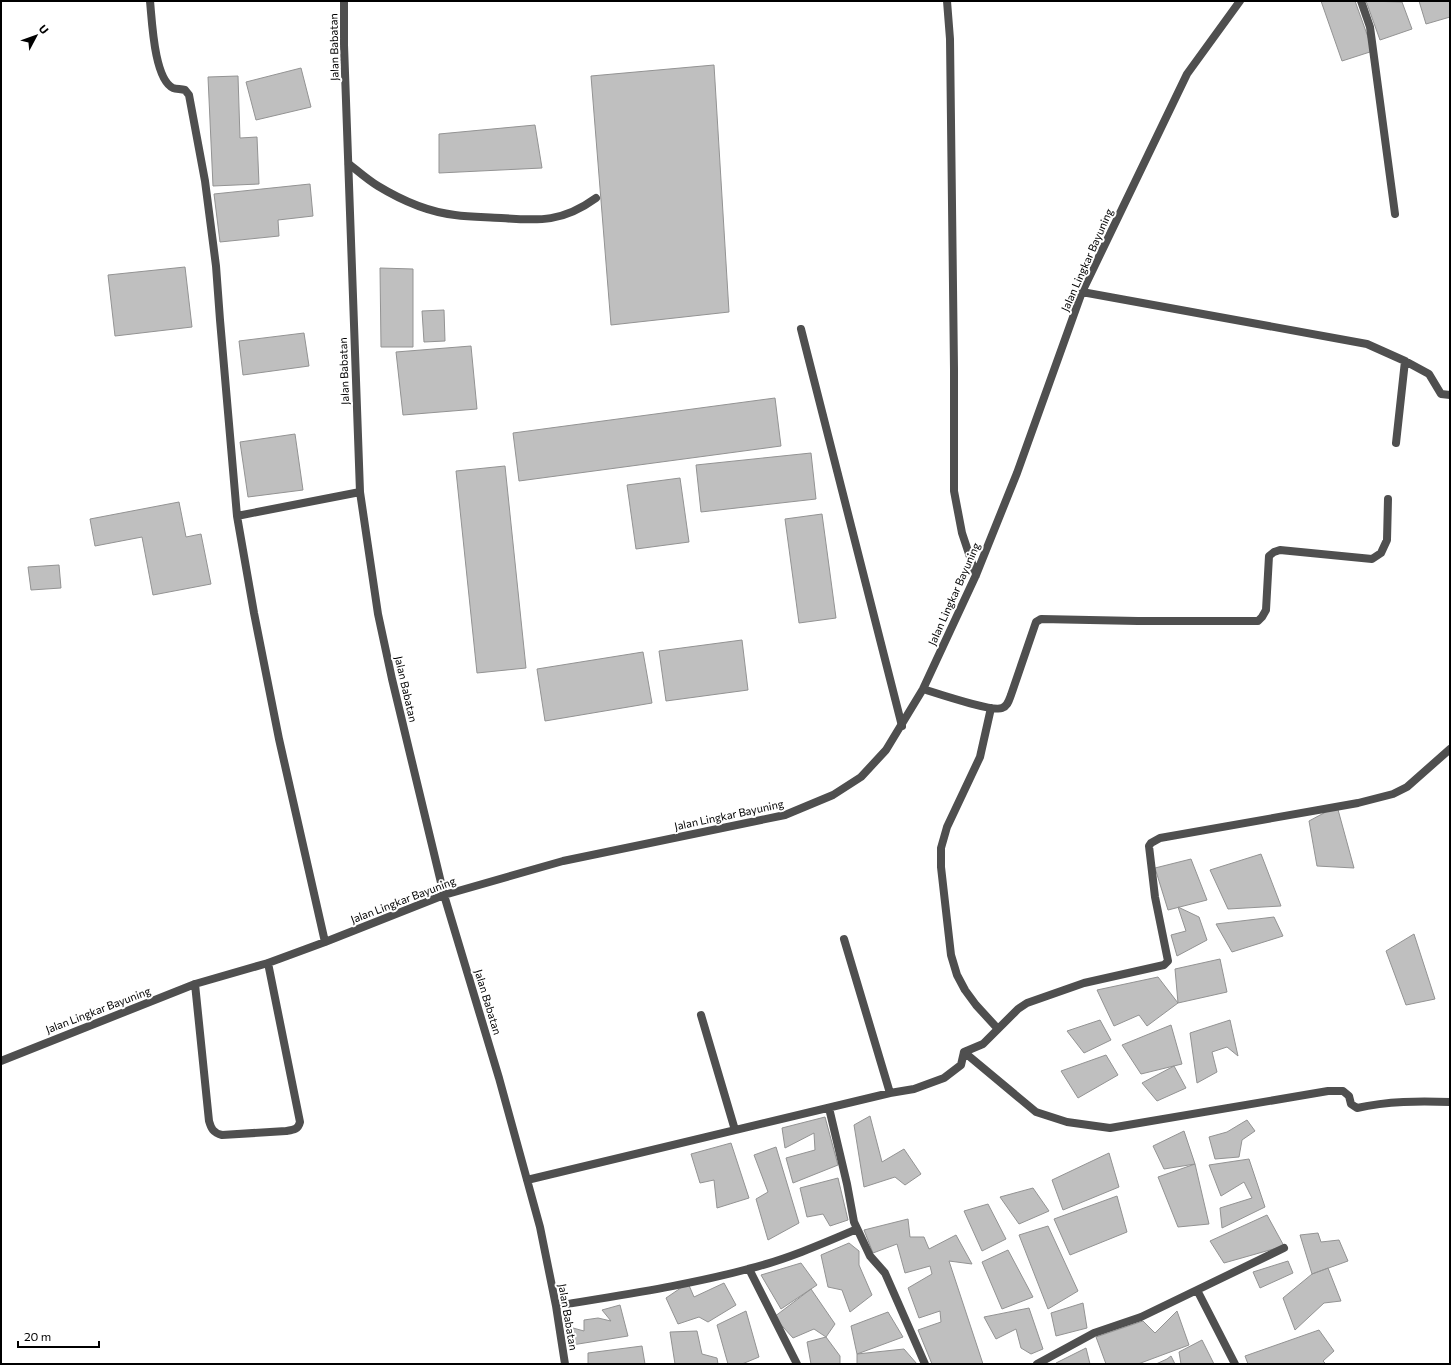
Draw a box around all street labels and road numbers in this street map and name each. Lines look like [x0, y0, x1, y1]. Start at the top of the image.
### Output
street label: Jalan Babatan [326, 13, 342, 81]
street label: Jalan Lingkar Bayuning [1058, 206, 1116, 314]
street label: Jalan Babatan [336, 337, 352, 405]
street label: Jalan Lingkar Bayuning [925, 540, 983, 648]
street label: Jalan Babatan [392, 654, 420, 724]
street label: Jalan Lingkar Bayuning [673, 797, 785, 833]
street label: Jalan Lingkar Bayuning [348, 873, 458, 927]
street label: Jalan Babatan [471, 968, 505, 1036]
street label: Jalan Lingkar Bayuning [43, 983, 153, 1037]
street label: Jalan Babatan [555, 1283, 581, 1351]

